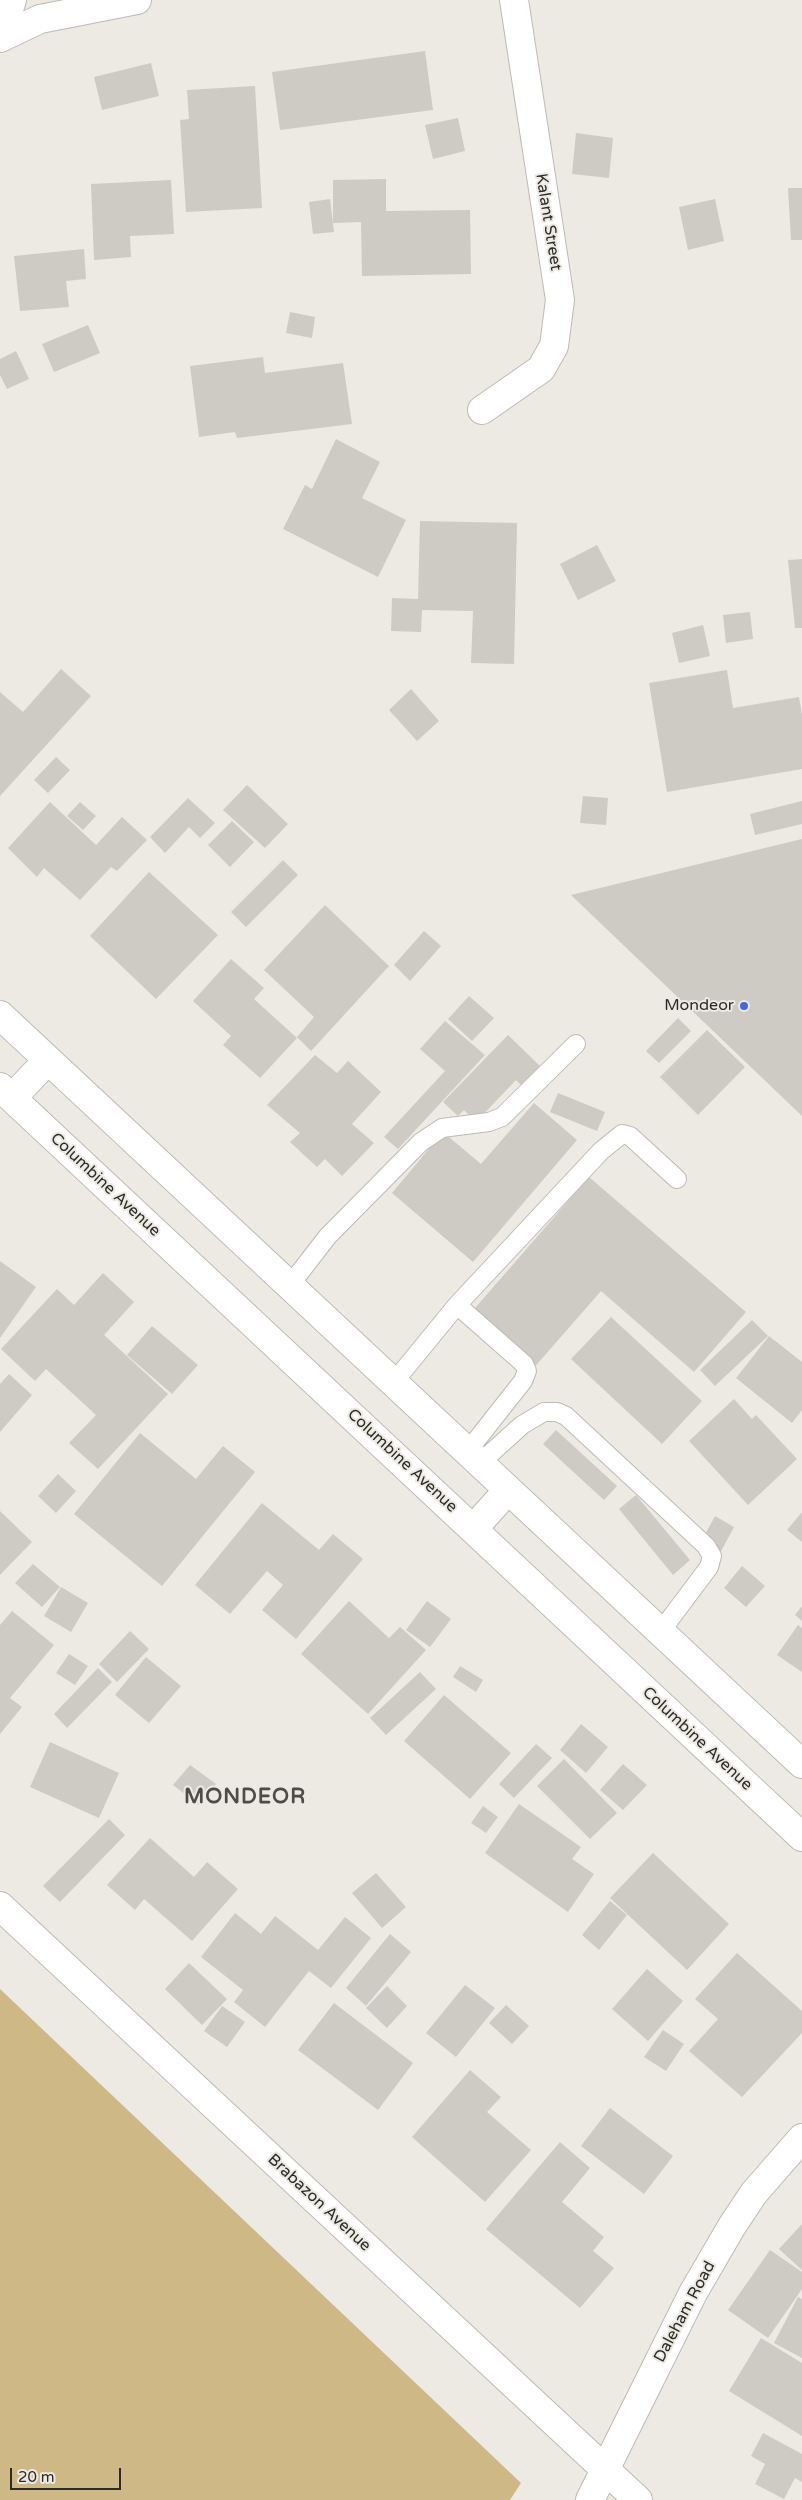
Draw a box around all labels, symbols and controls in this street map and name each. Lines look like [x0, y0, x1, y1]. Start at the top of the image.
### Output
street label: Kalant Street [531, 172, 565, 272]
place label: Mondeor [664, 996, 734, 1016]
marker: Mondeor [738, 1000, 750, 1012]
street label: Columbine Avenue [46, 1129, 164, 1241]
street label: Columbine Avenue [343, 1405, 461, 1517]
street label: Columbine Avenue [638, 1683, 756, 1795]
district label: MONDEOR [183, 1784, 307, 1810]
street label: Brabazon Avenue [263, 2150, 375, 2256]
street label: Daleham Road [650, 2258, 720, 2366]
scale bar [12, 2458, 124, 2490]
text: 20 m [18, 2468, 55, 2486]

